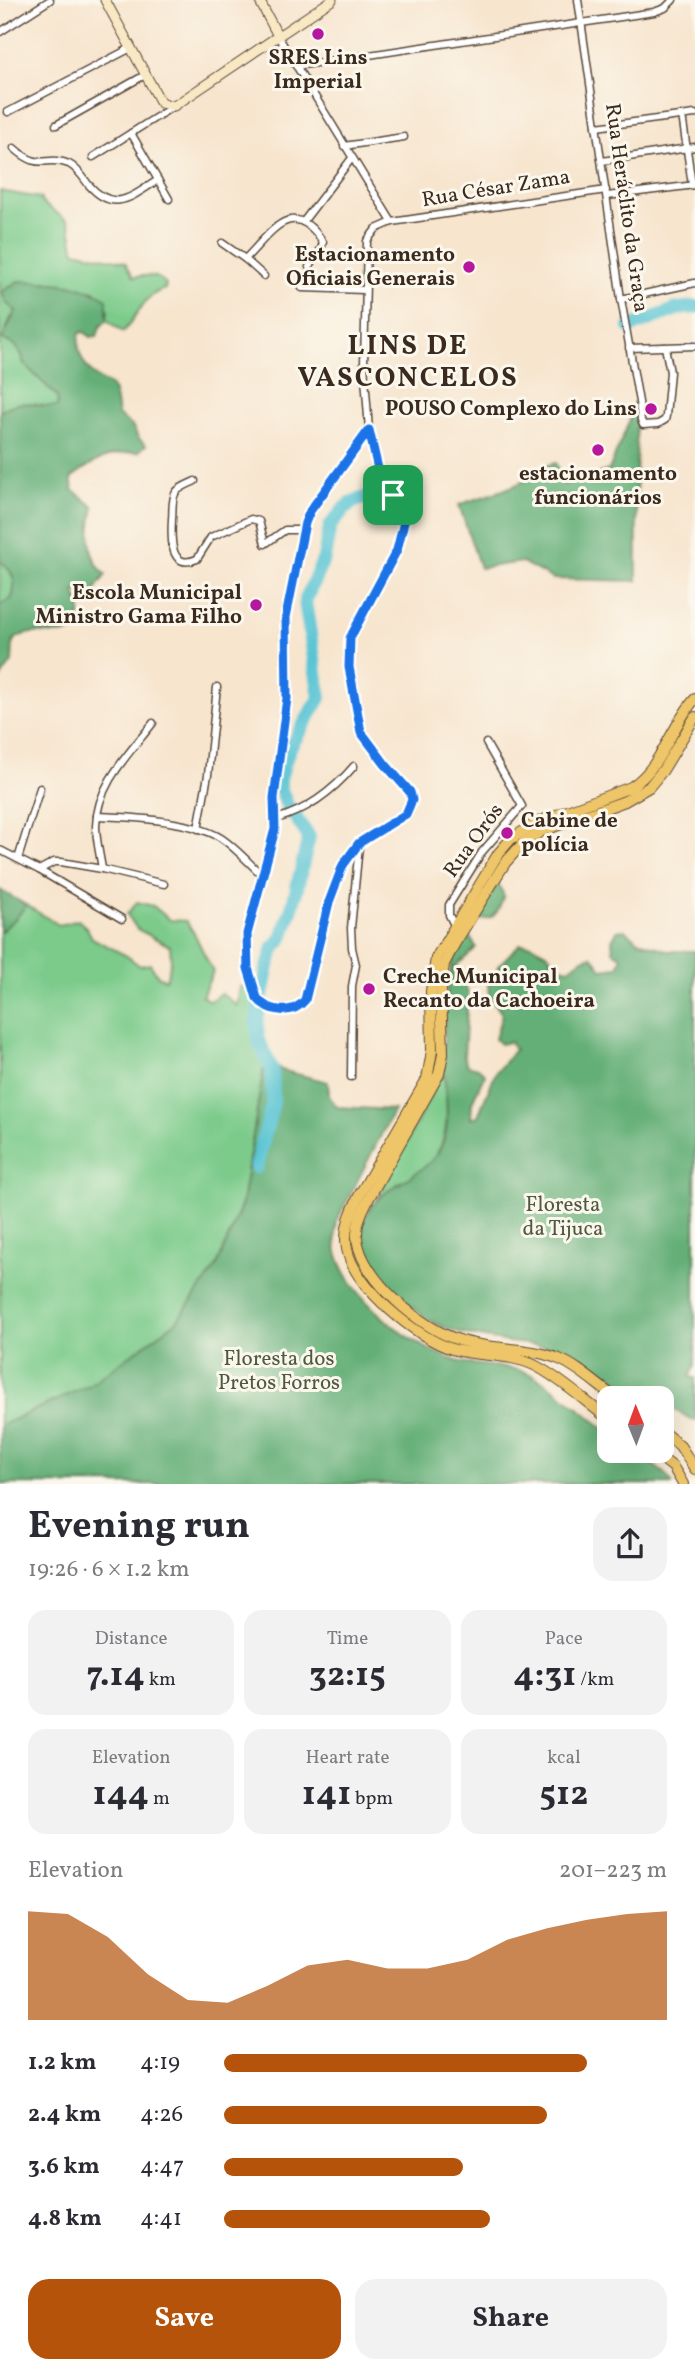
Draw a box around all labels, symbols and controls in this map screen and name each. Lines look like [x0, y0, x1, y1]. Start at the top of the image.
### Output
marker: SRES Lins Imperial [310, 26, 326, 42]
place label: SRES Lins Imperial [268, 44, 368, 97]
street label: Rua Heráclito da Graça [597, 102, 655, 314]
street label: Rua César Zama [420, 163, 572, 215]
place label: Estacionamento Oficiais Generais [286, 241, 455, 294]
marker: Estacionamento Oficiais Generais [461, 259, 477, 275]
district label: LINS DE VASCONCELOS [297, 327, 519, 398]
place label: POUSO Complexo do Lins [385, 395, 637, 424]
marker: POUSO Complexo do Lins [643, 401, 659, 417]
marker: estacionamento funcionários [590, 442, 606, 458]
place label: estacionamento funcionários [519, 460, 677, 513]
pin [363, 465, 423, 525]
icon: arrive [374, 476, 412, 514]
place label: Escola Municipal Ministro Gama Filho [35, 579, 242, 632]
marker: Escola Municipal Ministro Gama Filho [248, 597, 264, 613]
street label: Rua Orós [437, 798, 511, 884]
place label: Cabine de polícia [521, 807, 618, 860]
marker: Cabine de polícia [499, 825, 515, 841]
place label: Creche Municipal Recanto da Cachoeira [383, 963, 595, 1016]
marker: Creche Municipal Recanto da Cachoeira [361, 981, 377, 997]
park label: Floresta da Tijuca [523, 1191, 603, 1244]
park label: Floresta dos Pretos Forros [218, 1345, 340, 1398]
north arrow [597, 1386, 674, 1463]
map controls [597, 1386, 674, 1463]
text: Evening run [28, 1501, 250, 1554]
button: share [593, 1507, 667, 1581]
text: 19:26 · 6 × 1.2 km [28, 1554, 190, 1586]
text: Distance [95, 1626, 168, 1652]
text: Time [327, 1626, 368, 1652]
text: Pace [545, 1626, 583, 1652]
text: 7.14 [86, 1652, 145, 1700]
text: 32:15 [309, 1652, 386, 1700]
text: 4:31 [513, 1652, 576, 1700]
text: km [145, 1667, 176, 1693]
text: /km [576, 1667, 614, 1693]
text: Elevation [92, 1745, 171, 1771]
text: Heart rate [306, 1745, 389, 1771]
text: kcal [547, 1745, 581, 1771]
text: 144 [93, 1771, 149, 1819]
text: 141 [302, 1771, 351, 1819]
text: 512 [539, 1771, 588, 1819]
text: m [149, 1786, 170, 1812]
text: bpm [351, 1786, 393, 1812]
text: Elevation [28, 1855, 124, 1887]
text: 201–223 m [559, 1855, 667, 1887]
text: 1.2 km [28, 2047, 97, 2079]
text: 4:19 [140, 2047, 180, 2079]
text: 2.4 km [28, 2099, 101, 2131]
text: 4:26 [140, 2099, 183, 2131]
text: 3.6 km [28, 2151, 100, 2183]
text: 4:47 [140, 2151, 184, 2183]
text: 4.8 km [28, 2203, 102, 2235]
text: 4:41 [140, 2203, 182, 2235]
button: Save [28, 2279, 341, 2359]
button: Share [355, 2279, 667, 2359]

